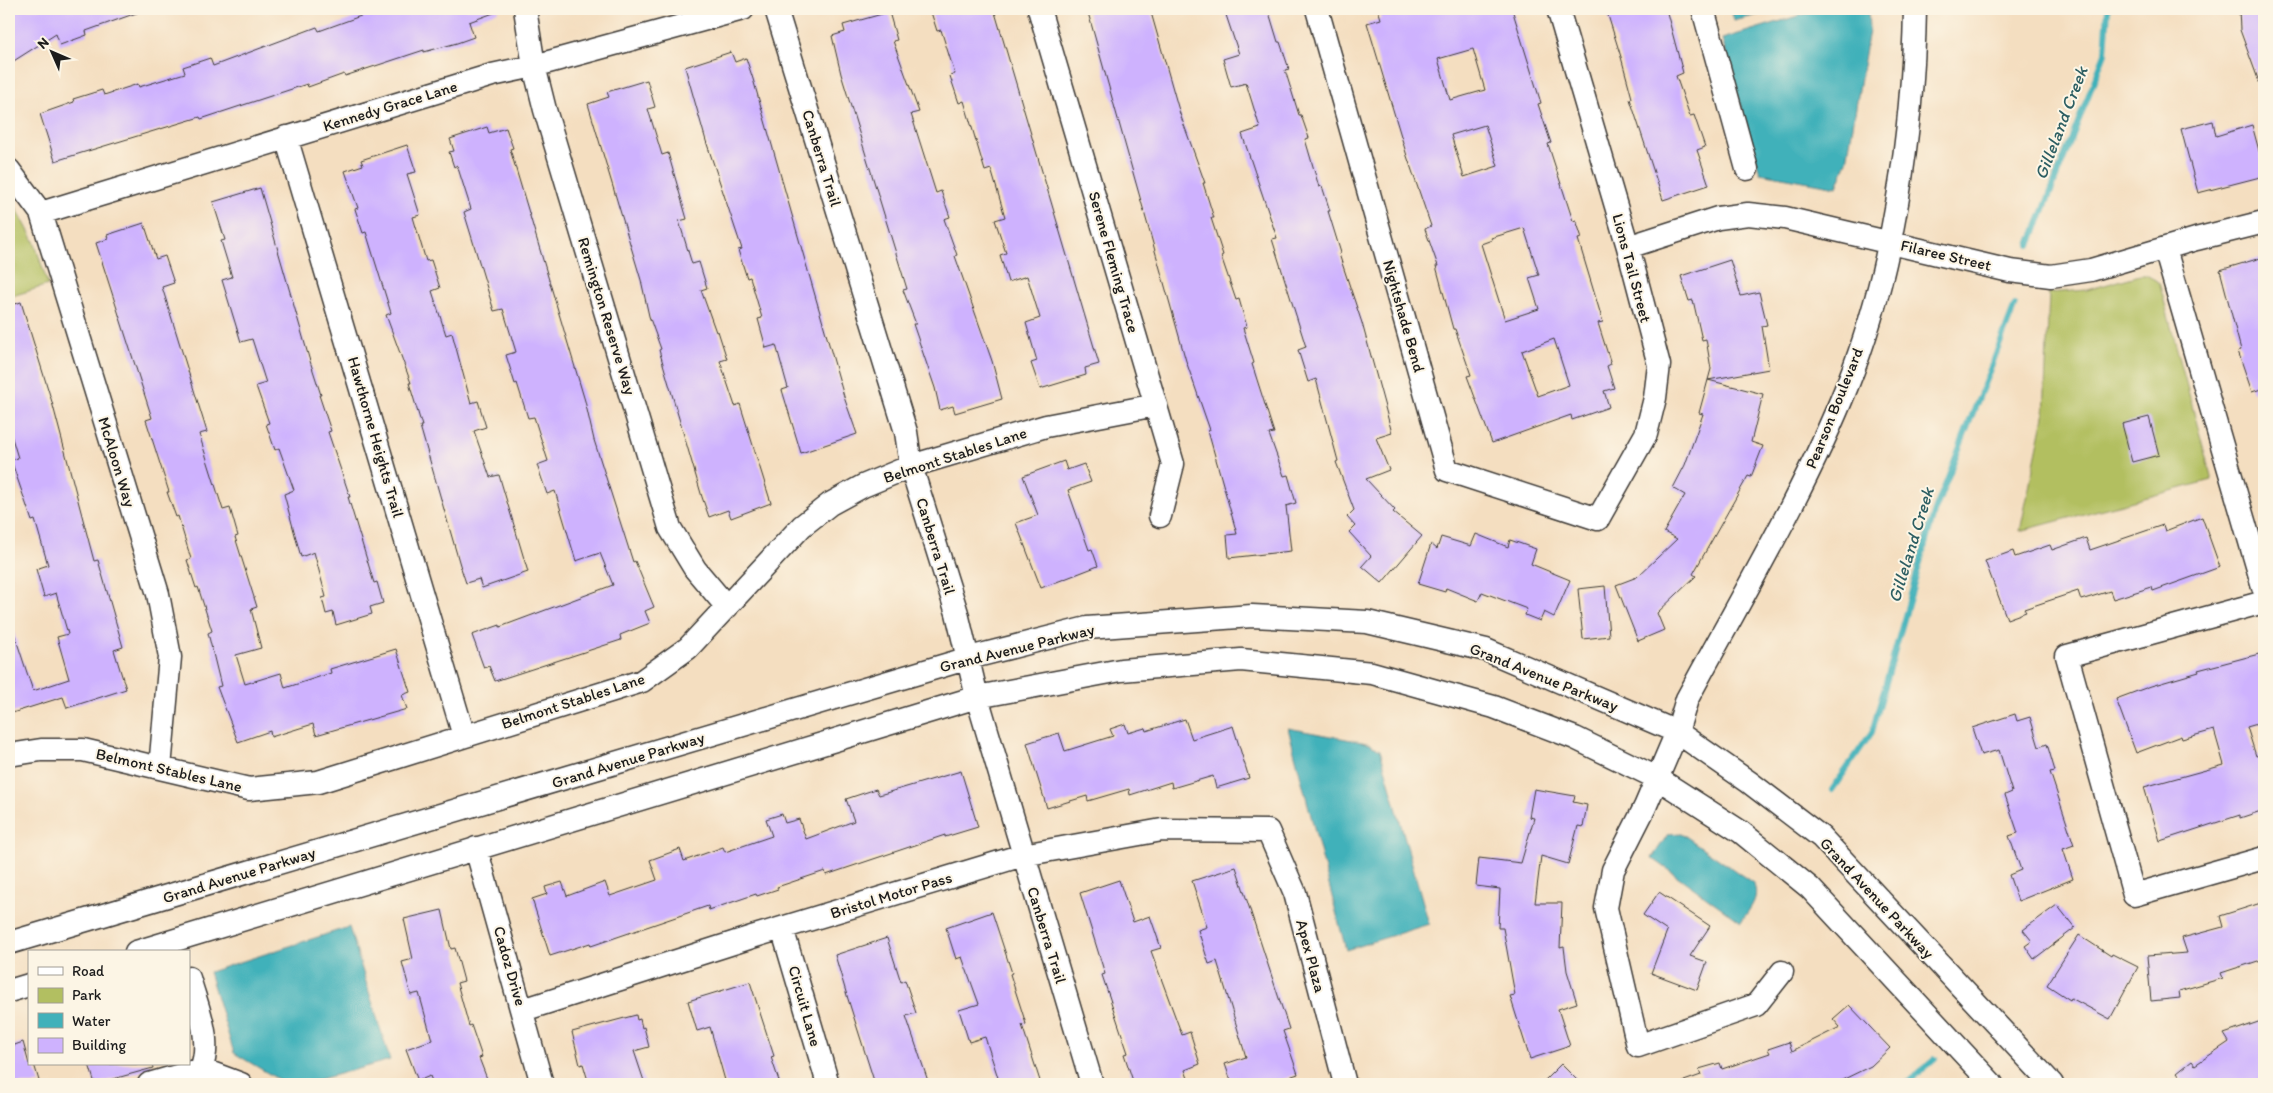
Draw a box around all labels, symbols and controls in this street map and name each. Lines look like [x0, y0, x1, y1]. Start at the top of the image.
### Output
north arrow [28, 28, 78, 78]
text: N [34, 34, 53, 53]
water label: Gilleland Creek [2029, 62, 2093, 183]
street label: Kennedy Grace Lane [320, 76, 460, 135]
street label: Canberra Trail [798, 107, 846, 209]
street label: Serene Fleming Trace [1085, 189, 1143, 335]
street label: Lions Tail Street [1608, 211, 1656, 325]
street label: Remington Reserve Way [574, 235, 640, 398]
street label: Filaree Street [1899, 235, 1993, 275]
street label: Nightshade Bend [1379, 258, 1429, 375]
street label: Pearson Boulevard [1801, 345, 1867, 471]
street label: Hawthorne Heights Trail [344, 354, 408, 520]
street label: McAloon Way [94, 415, 140, 510]
street label: Belmont Stables Lane [881, 423, 1029, 487]
water label: Gilleland Creek [1883, 483, 1939, 605]
street label: Canberra Trail [912, 495, 960, 597]
street label: Grand Avenue Parkway [938, 619, 1097, 676]
street label: Grand Avenue Parkway [1467, 638, 1622, 716]
street label: Belmont Stables Lane [499, 669, 647, 733]
street label: Grand Avenue Parkway [549, 728, 707, 792]
street label: Belmont Stables Lane [94, 744, 244, 796]
street label: Grand Avenue Parkway [1816, 834, 1938, 963]
street label: Grand Avenue Parkway [160, 843, 318, 907]
street label: Bristol Motor Pass [828, 867, 954, 923]
street label: Canberra Trail [1023, 884, 1071, 986]
street label: Apex Plaza [1292, 917, 1330, 995]
street label: Cadoz Drive [490, 924, 530, 1008]
legend [28, 950, 190, 1066]
text: Road [72, 962, 105, 980]
street label: Circuit Lane [784, 963, 826, 1049]
text: Park [72, 986, 102, 1004]
text: Water [72, 1012, 111, 1030]
text: Building [72, 1036, 126, 1054]

